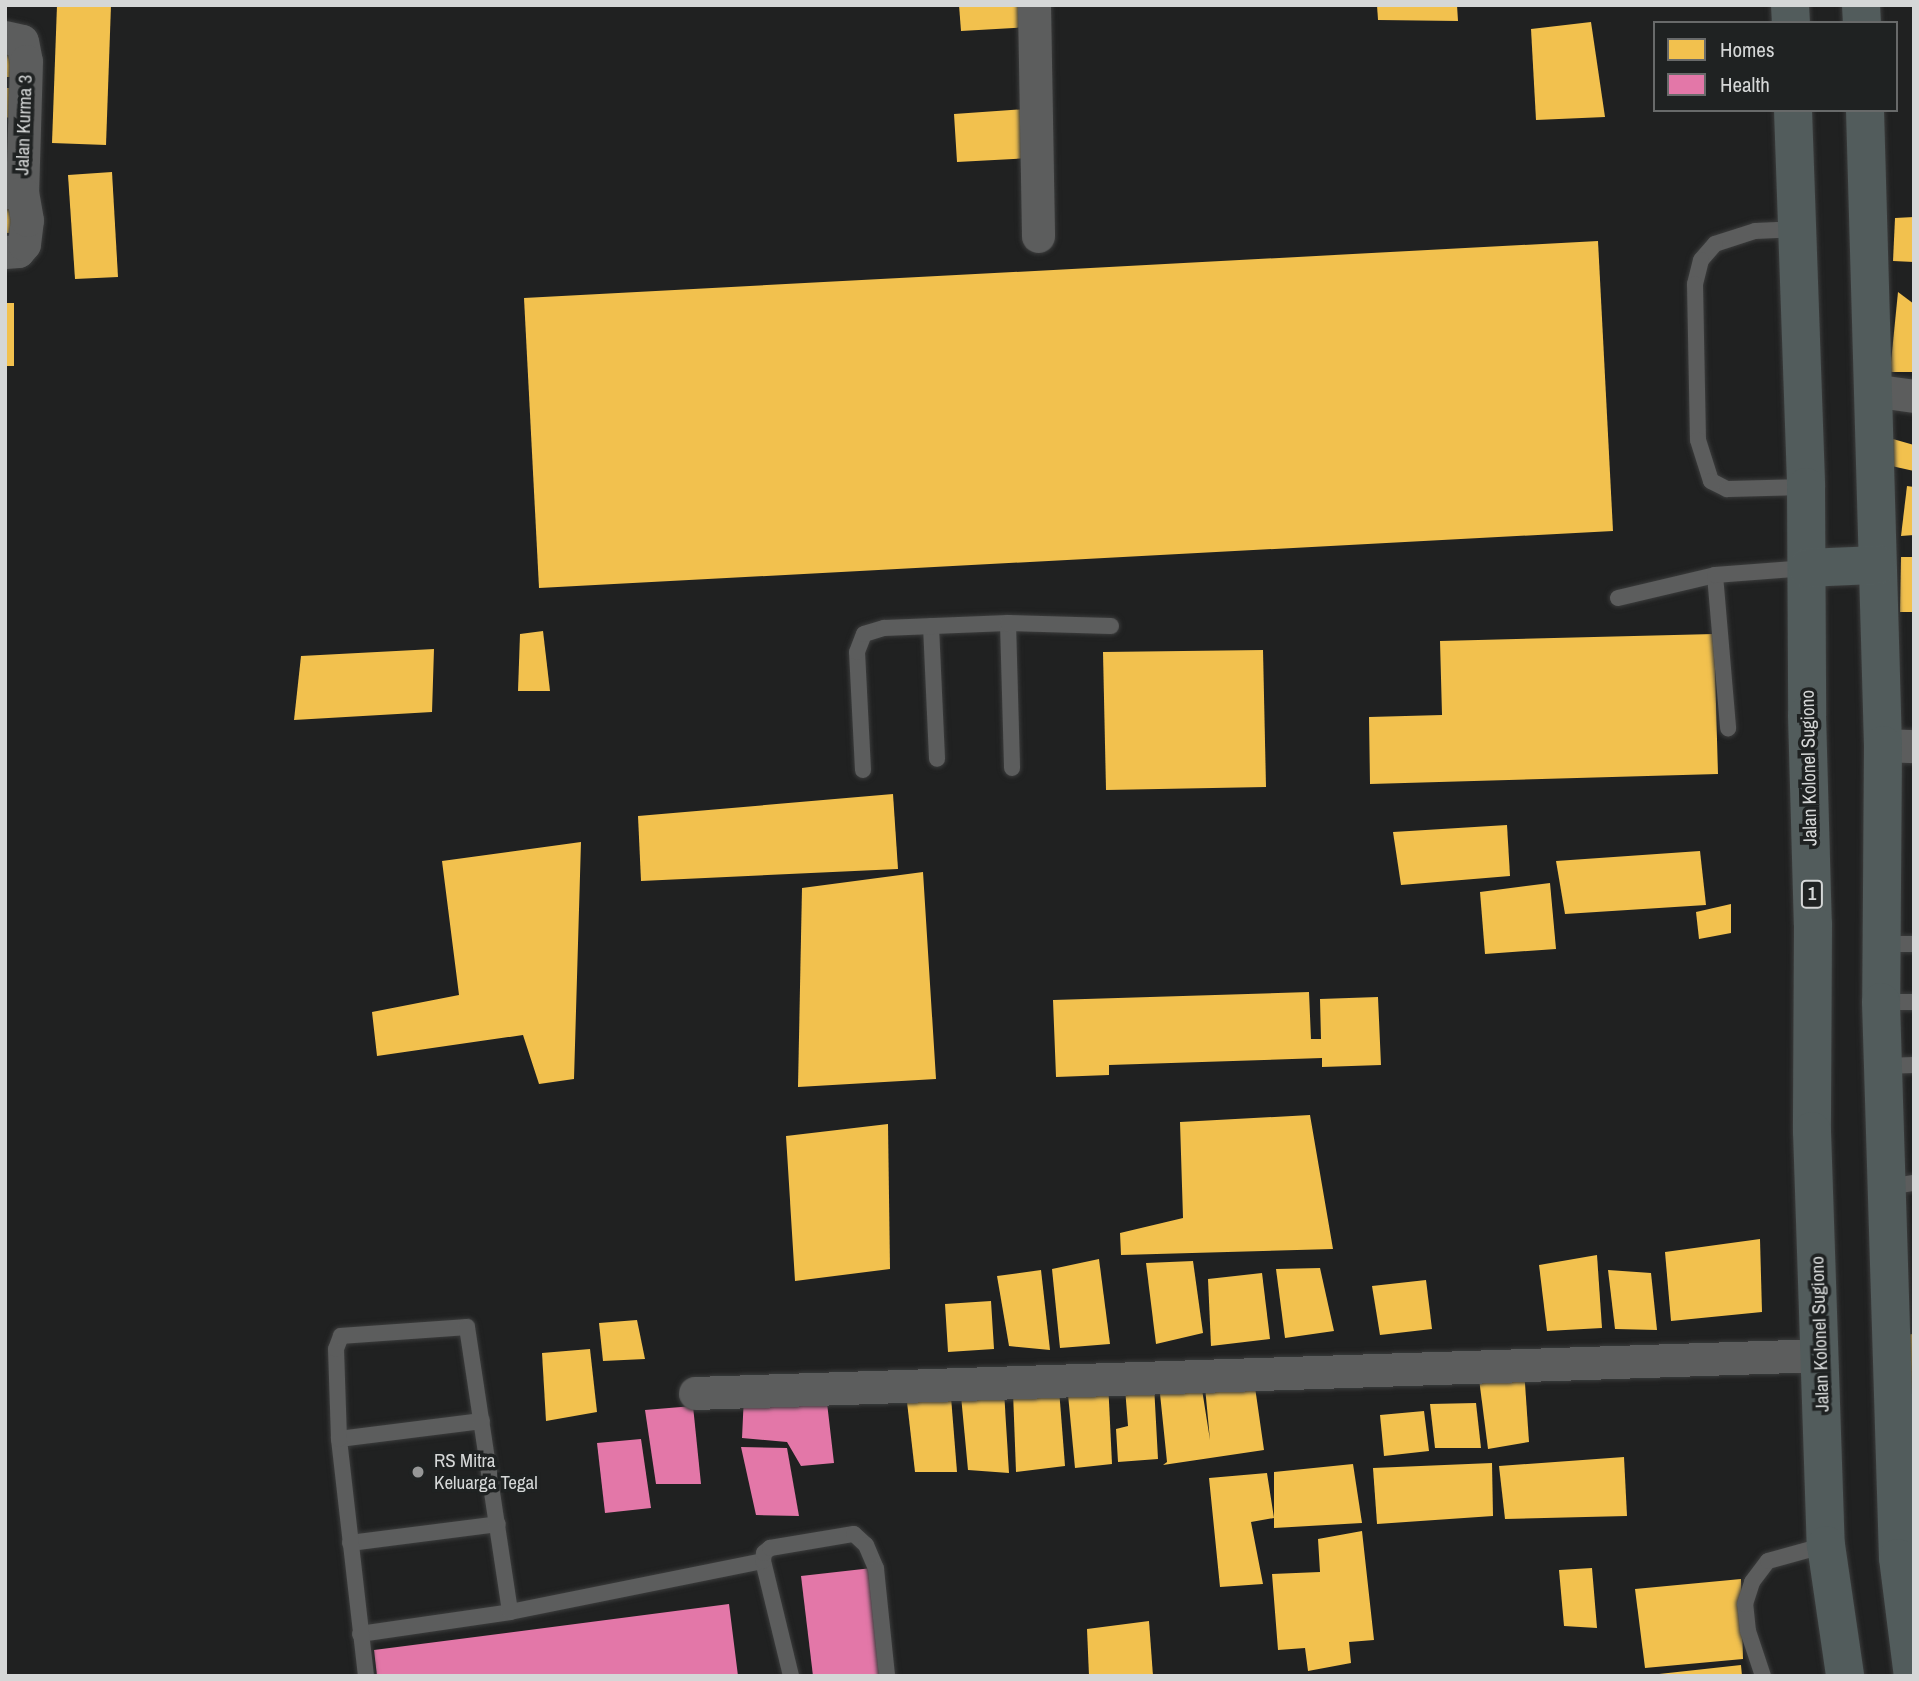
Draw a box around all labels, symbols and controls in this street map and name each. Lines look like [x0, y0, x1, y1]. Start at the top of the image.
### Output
legend [1653, 21, 1898, 112]
text: Homes [1720, 35, 1775, 64]
text: Health [1720, 70, 1770, 99]
street label: Jalan Kurma 3 [11, 74, 37, 176]
street label: Jalan Kolonel Sugiono [1796, 690, 1822, 846]
road number: 1 [1800, 880, 1824, 908]
street label: Jalan Kolonel Sugiono [1806, 1256, 1834, 1412]
place label: RS Mitra Keluarga Tegal [434, 1450, 538, 1494]
marker: RS Mitra Keluarga Tegal [408, 1462, 428, 1482]

